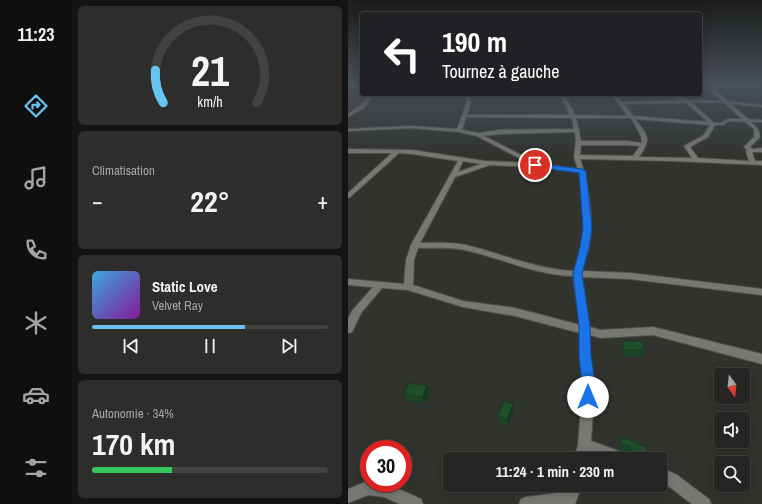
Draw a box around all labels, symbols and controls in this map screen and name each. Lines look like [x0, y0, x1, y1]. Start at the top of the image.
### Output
text: 11:23 [18, 22, 54, 47]
text: 190 m [442, 23, 507, 61]
icon: left [376, 28, 428, 80]
text: 21 [191, 43, 229, 99]
text: Tournez à gauche [442, 59, 559, 84]
icon: directions [22, 92, 50, 120]
text: km/h [197, 92, 223, 111]
pin [518, 148, 552, 182]
icon: arrive [524, 154, 546, 176]
text: Climatisation [92, 162, 155, 179]
icon: music [22, 164, 50, 192]
text: 22° [190, 181, 230, 221]
text: − [92, 186, 103, 216]
text: + [317, 186, 328, 216]
icon: phone [22, 236, 50, 264]
text: Static Love [152, 276, 218, 297]
text: Velvet Ray [152, 297, 203, 314]
icon: climate [22, 309, 50, 337]
icon: previous [120, 335, 142, 357]
icon: pause [199, 335, 221, 357]
icon: next [278, 335, 300, 357]
north arrow [714, 368, 750, 404]
map controls [714, 368, 750, 492]
position arrow [567, 376, 609, 418]
icon: car [22, 381, 50, 409]
text: Autonomie · 34% [92, 405, 174, 422]
button: sound [714, 412, 750, 448]
text: 170 km [92, 424, 175, 464]
speed limit sign: 30 [360, 440, 412, 492]
icon: filters [22, 454, 50, 482]
button: search [714, 456, 750, 492]
text: 11:24 · 1 min · 230 m [496, 461, 614, 482]

